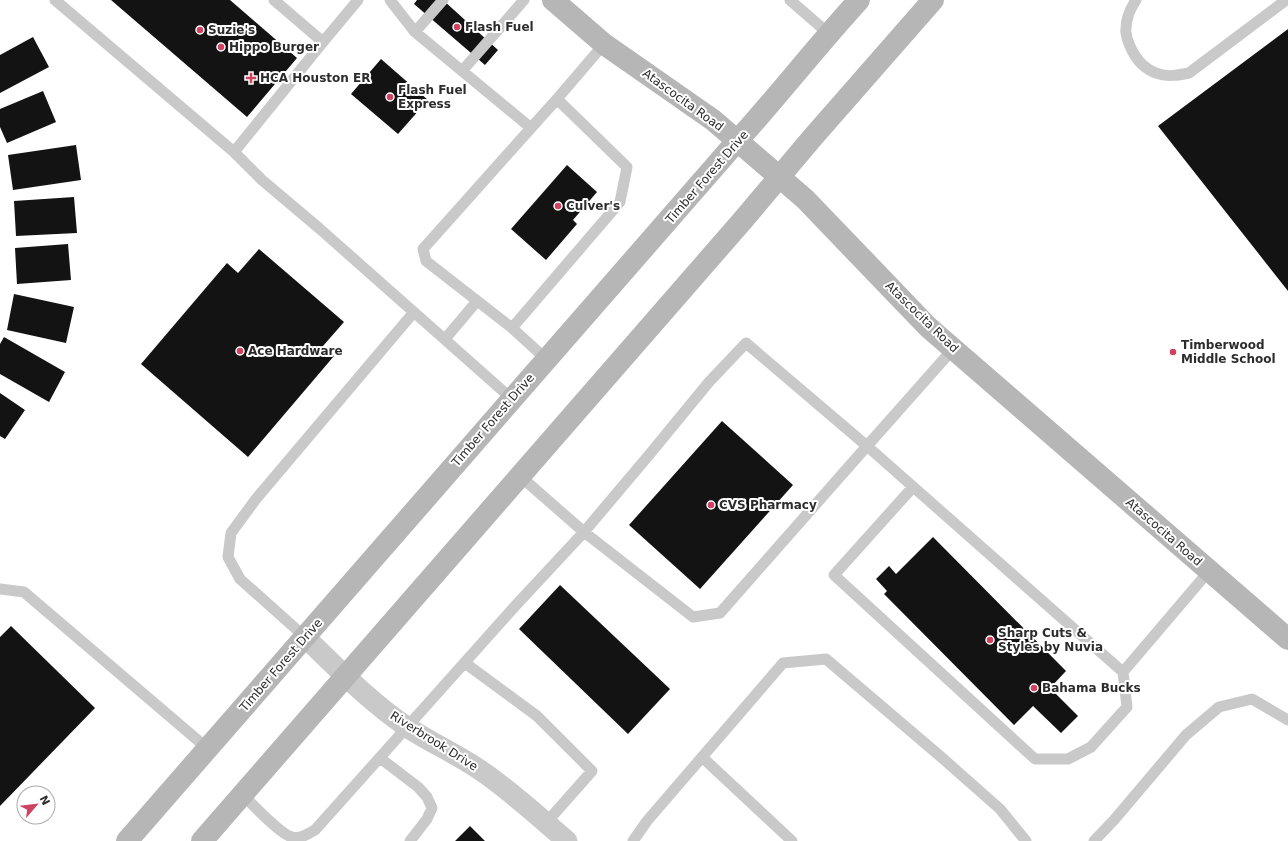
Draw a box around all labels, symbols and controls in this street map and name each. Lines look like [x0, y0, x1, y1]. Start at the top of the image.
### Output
place label: Flash Fuel [465, 20, 534, 34]
marker: Flash Fuel [452, 22, 462, 32]
place label: Suzie's [208, 23, 255, 37]
marker: Suzie's [195, 25, 205, 35]
place label: Hippo Burger [229, 40, 319, 54]
marker: Hippo Burger [216, 42, 226, 52]
street label: Atascocita Road [640, 66, 726, 134]
place label: HCA Houston ER [260, 71, 370, 85]
marker: HCA Houston ER [245, 72, 257, 84]
place label: Flash Fuel Express [398, 83, 467, 111]
marker: Flash Fuel Express [385, 92, 395, 102]
street label: Timber Forest Drive [662, 128, 751, 227]
place label: Culver's [566, 199, 620, 213]
marker: Culver's [553, 201, 563, 211]
street label: Atascocita Road [883, 279, 961, 355]
place label: Timberwood Middle School [1181, 338, 1276, 366]
place label: Ace Hardware [248, 344, 343, 358]
marker: Ace Hardware [235, 346, 245, 356]
marker: Timberwood Middle School [1168, 347, 1178, 357]
street label: Timber Forest Drive [448, 371, 537, 470]
street label: Atascocita Road [1123, 495, 1205, 569]
place label: CVS Pharmacy [719, 498, 817, 512]
marker: CVS Pharmacy [706, 500, 716, 510]
street label: Timber Forest Drive [236, 616, 325, 715]
place label: Sharp Cuts & Styles by Nuvia [998, 626, 1103, 654]
marker: Sharp Cuts & Styles by Nuvia [985, 635, 995, 645]
place label: Bahama Bucks [1042, 681, 1141, 695]
marker: Bahama Bucks [1029, 683, 1039, 693]
street label: Riverbrook Drive [388, 708, 480, 774]
north arrow [16, 785, 56, 825]
text: N [36, 793, 52, 808]

